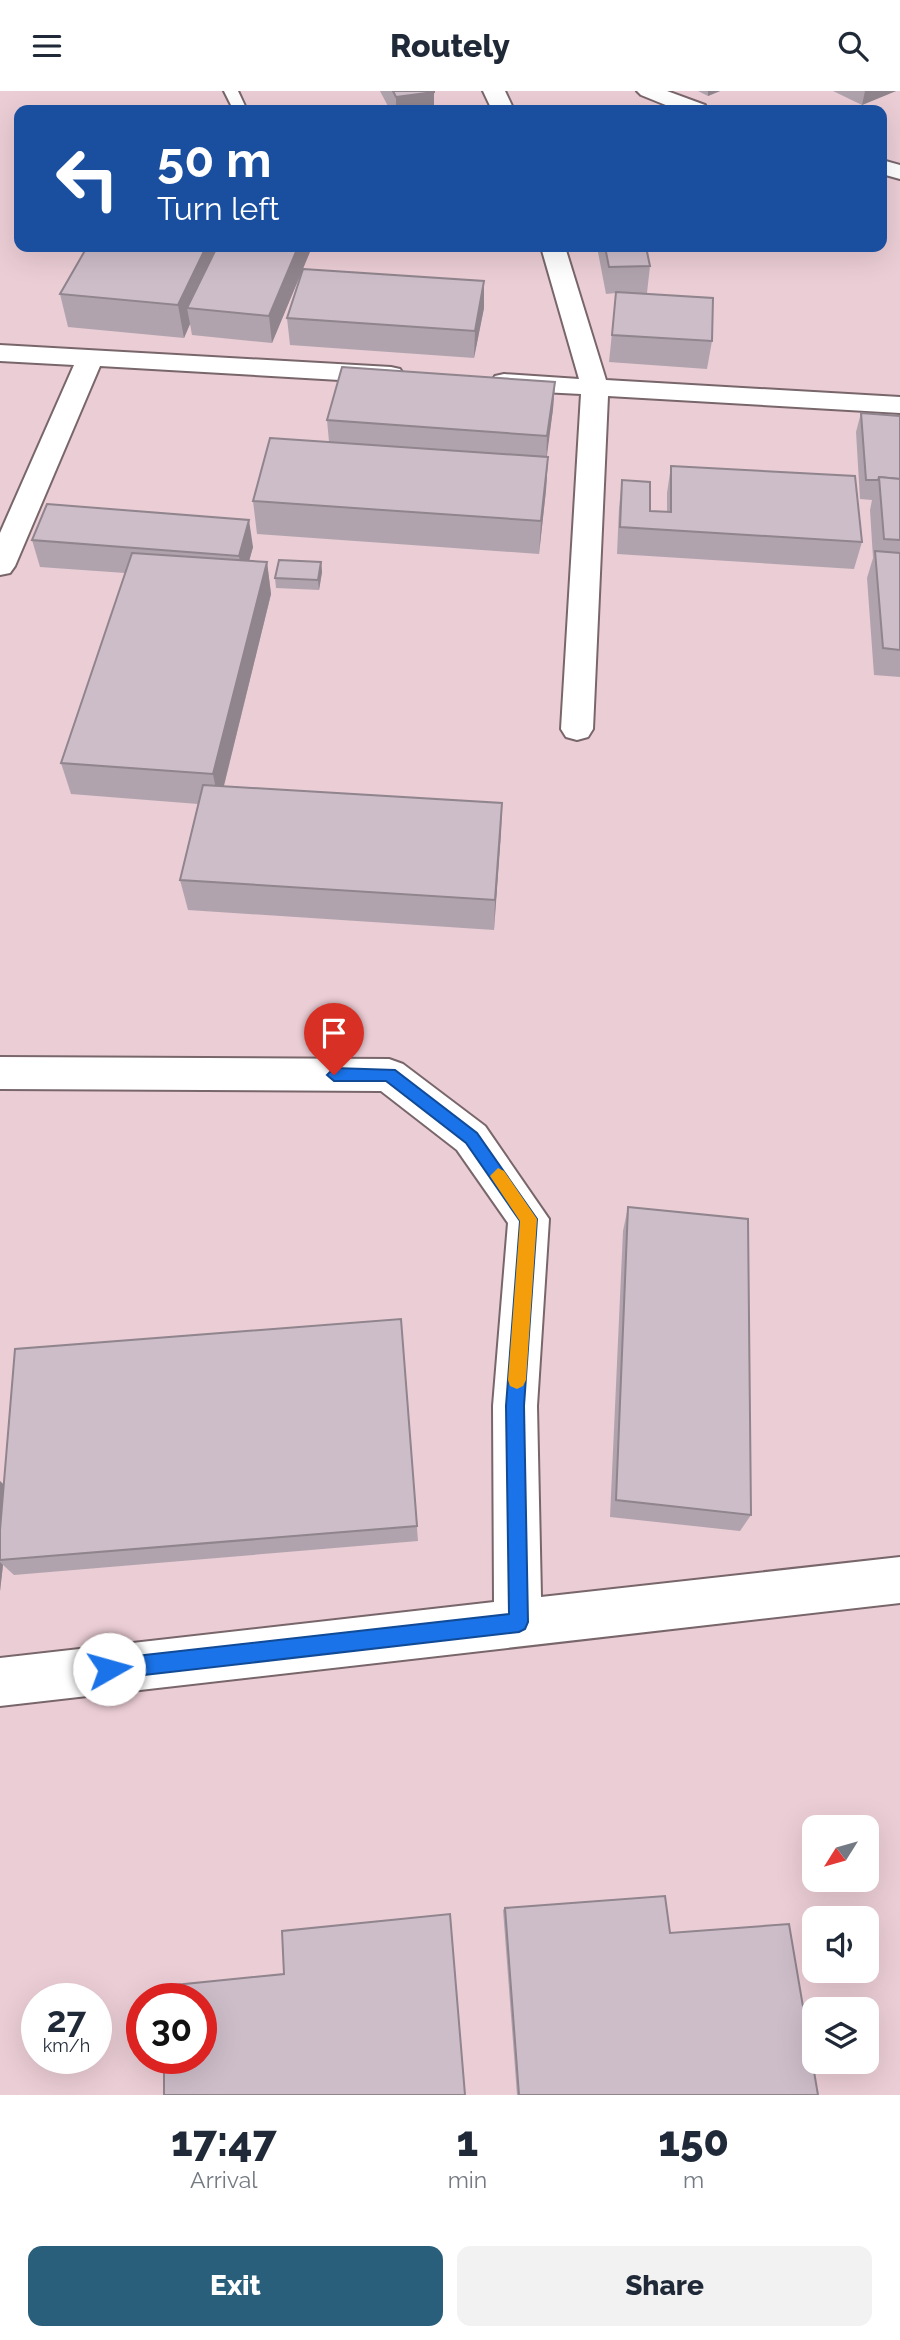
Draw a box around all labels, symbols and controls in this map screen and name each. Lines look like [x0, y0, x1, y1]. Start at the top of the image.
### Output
icon: menu [28, 27, 66, 65]
text: Routely [390, 27, 510, 64]
icon: search [834, 27, 872, 65]
text: 50 m [157, 131, 272, 188]
icon: left [42, 133, 133, 224]
text: Turn left [157, 190, 279, 227]
pin [304, 1003, 364, 1075]
icon: arrive [315, 1014, 353, 1052]
position arrow [72, 1632, 146, 1706]
north arrow [802, 1815, 878, 1892]
map controls [802, 1815, 879, 2074]
button: sound [802, 1906, 879, 1983]
speed limit sign: 30 [126, 1983, 217, 2074]
button: layers [802, 1997, 879, 2074]
text: 27 [47, 1999, 86, 2040]
text: km/h [43, 2035, 90, 2056]
text: 17:47 [171, 2117, 277, 2166]
text: 1 [457, 2117, 478, 2166]
text: 150 [658, 2117, 729, 2166]
text: Arrival [190, 2166, 258, 2193]
text: min [448, 2166, 487, 2193]
text: m [683, 2166, 704, 2193]
button: Exit [28, 2246, 443, 2326]
button: Share [457, 2246, 872, 2326]

